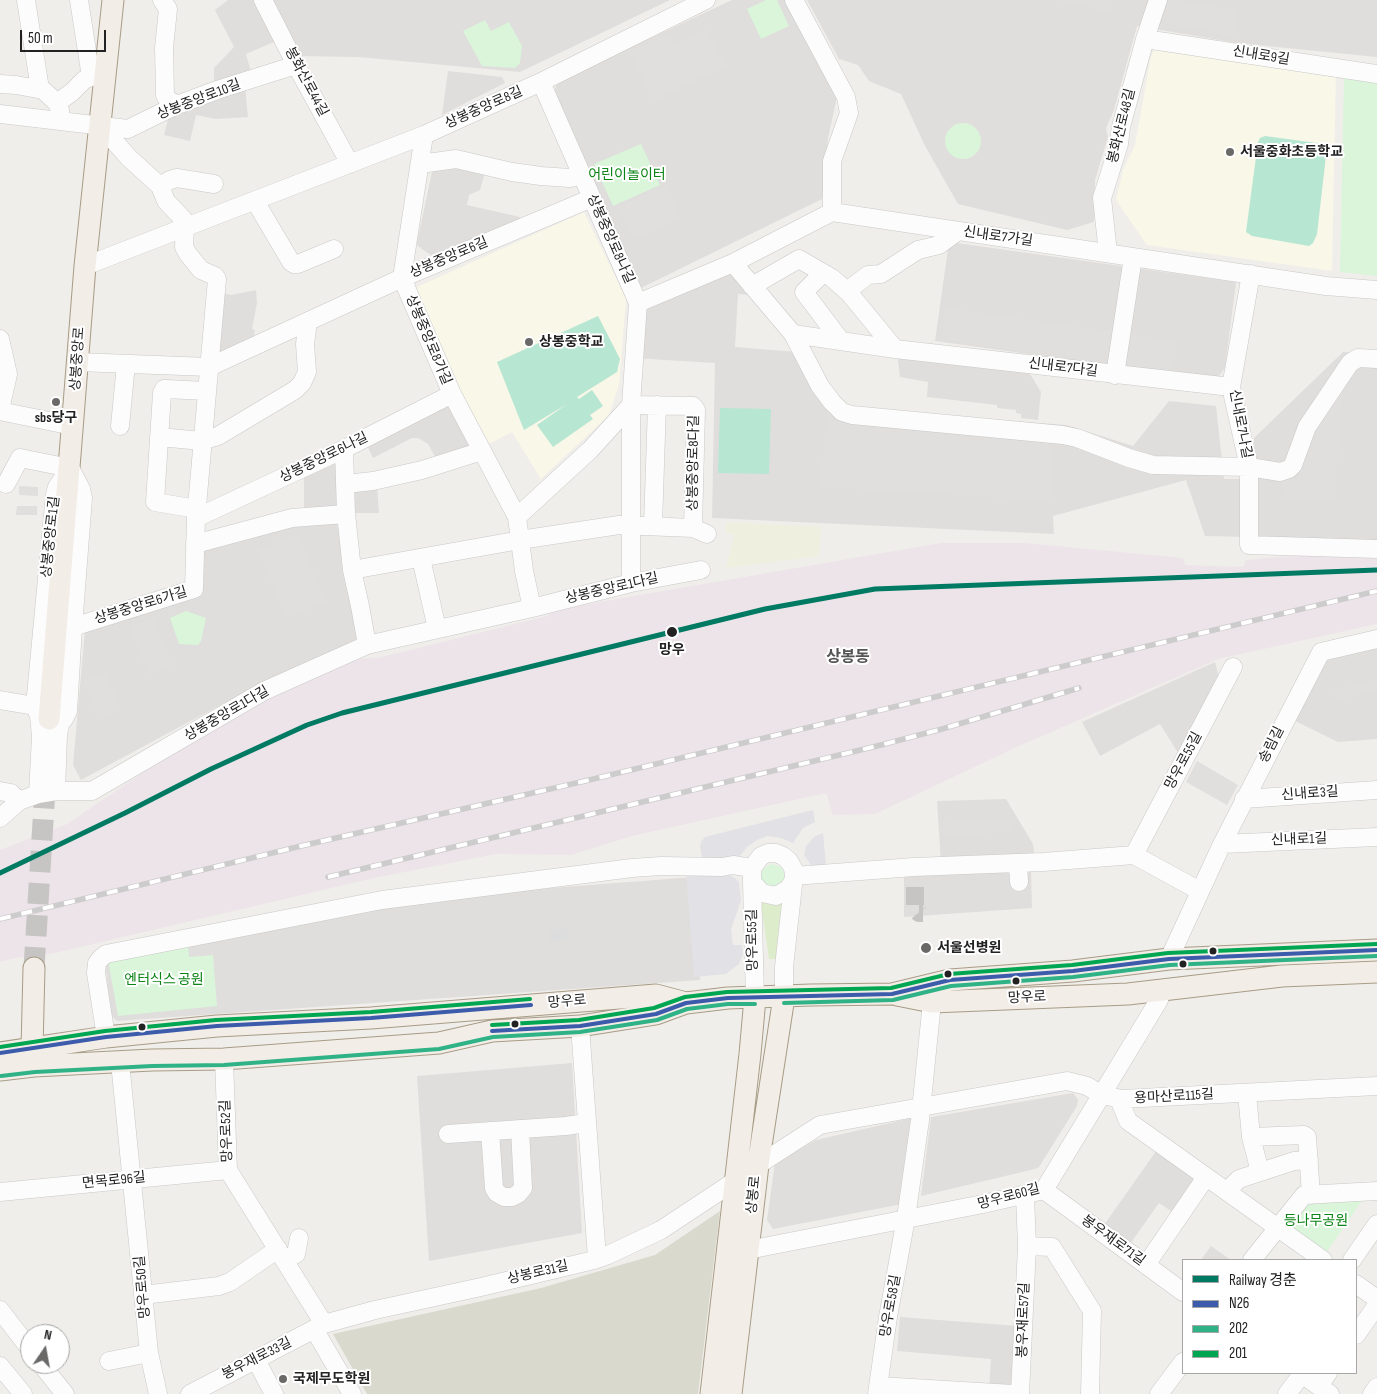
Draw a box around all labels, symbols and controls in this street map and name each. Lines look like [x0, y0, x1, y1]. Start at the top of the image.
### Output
scale bar [22, 20, 109, 52]
text: 50 m [28, 29, 53, 48]
street label: 신내로9길 [1231, 43, 1291, 69]
street label: 봉화산로44길 [281, 44, 331, 120]
street label: 상봉중앙로10길 [155, 76, 243, 124]
street label: 상봉중앙로8길 [442, 83, 526, 133]
street label: 봉화산로48길 [1105, 87, 1139, 165]
place label: 서울중화초등학교 [1240, 144, 1343, 160]
marker: 서울중화초등학교 [1224, 146, 1236, 158]
park label: 어린이놀이터 [588, 167, 666, 183]
street label: 상봉중앙로8나길 [583, 192, 637, 286]
street label: 신내로7가길 [962, 224, 1034, 250]
street label: 상봉중앙로6길 [407, 234, 491, 282]
street label: 상봉중앙로8가길 [401, 292, 455, 388]
street label: 상봉중앙로 [67, 326, 89, 392]
place label: 상봉중학교 [539, 334, 603, 350]
marker: 상봉중학교 [523, 336, 535, 348]
street label: 신내로7다길 [1027, 355, 1099, 381]
street label: 신내로7나길 [1225, 388, 1255, 460]
marker: sbs당구 [50, 396, 62, 408]
place label: sbs당구 [35, 410, 77, 426]
street label: 상봉중앙로8다길 [685, 415, 703, 511]
street label: 상봉중앙로6나길 [277, 429, 371, 487]
street label: 상봉중앙로1길 [38, 495, 64, 579]
street label: 상봉중앙로1다길 [564, 570, 660, 608]
street label: 상봉중앙로6가길 [93, 584, 189, 628]
marker: 망우 [665, 625, 679, 639]
place label: 망우 [659, 642, 685, 658]
district label: 상봉동 [826, 648, 870, 668]
street label: 상봉중앙로1다길 [182, 683, 272, 745]
street label: 송림길 [1256, 724, 1288, 766]
street label: 망우로55길 [1162, 729, 1206, 793]
street label: 신내로3길 [1281, 784, 1339, 804]
street label: 신내로1길 [1271, 831, 1327, 849]
street label: 망우로55길 [744, 908, 762, 972]
place label: 서울선병원 [937, 940, 1001, 956]
marker: 서울선병원 [919, 941, 933, 955]
unlabelled marker [1208, 946, 1218, 956]
unlabelled marker [1178, 959, 1188, 969]
unlabelled marker [943, 969, 953, 979]
park label: 엔터식스 공원 [124, 972, 204, 988]
unlabelled marker [1011, 976, 1021, 986]
street label: 망우로 [1007, 989, 1047, 1007]
street label: 망우로 [547, 992, 587, 1012]
unlabelled marker [510, 1019, 520, 1029]
unlabelled marker [137, 1022, 147, 1032]
street label: 용마산로115길 [1134, 1087, 1214, 1107]
street label: 망우로52길 [218, 1099, 236, 1163]
street label: 면목로96길 [81, 1169, 147, 1193]
street label: 상봉로 [744, 1175, 764, 1215]
street label: 망우로60길 [976, 1181, 1042, 1213]
street label: 봉우재로71길 [1078, 1212, 1148, 1270]
park label: 등나무공원 [1284, 1213, 1348, 1229]
street label: 망우로50길 [132, 1255, 154, 1319]
street label: 상봉로31길 [506, 1258, 570, 1288]
legend [1182, 1259, 1357, 1374]
text: Railway 경춘 [1229, 1271, 1297, 1290]
street label: 망우로58길 [877, 1273, 905, 1339]
street label: 봉우재로57길 [1014, 1282, 1034, 1358]
text: N26 [1229, 1294, 1249, 1313]
text: 202 [1229, 1319, 1248, 1338]
north arrow [20, 1324, 70, 1374]
text: N [43, 1326, 53, 1344]
street label: 봉우재로33길 [219, 1334, 295, 1384]
text: 201 [1229, 1344, 1247, 1363]
place label: 국제무도학원 [293, 1371, 370, 1387]
marker: 국제무도학원 [277, 1373, 289, 1385]

